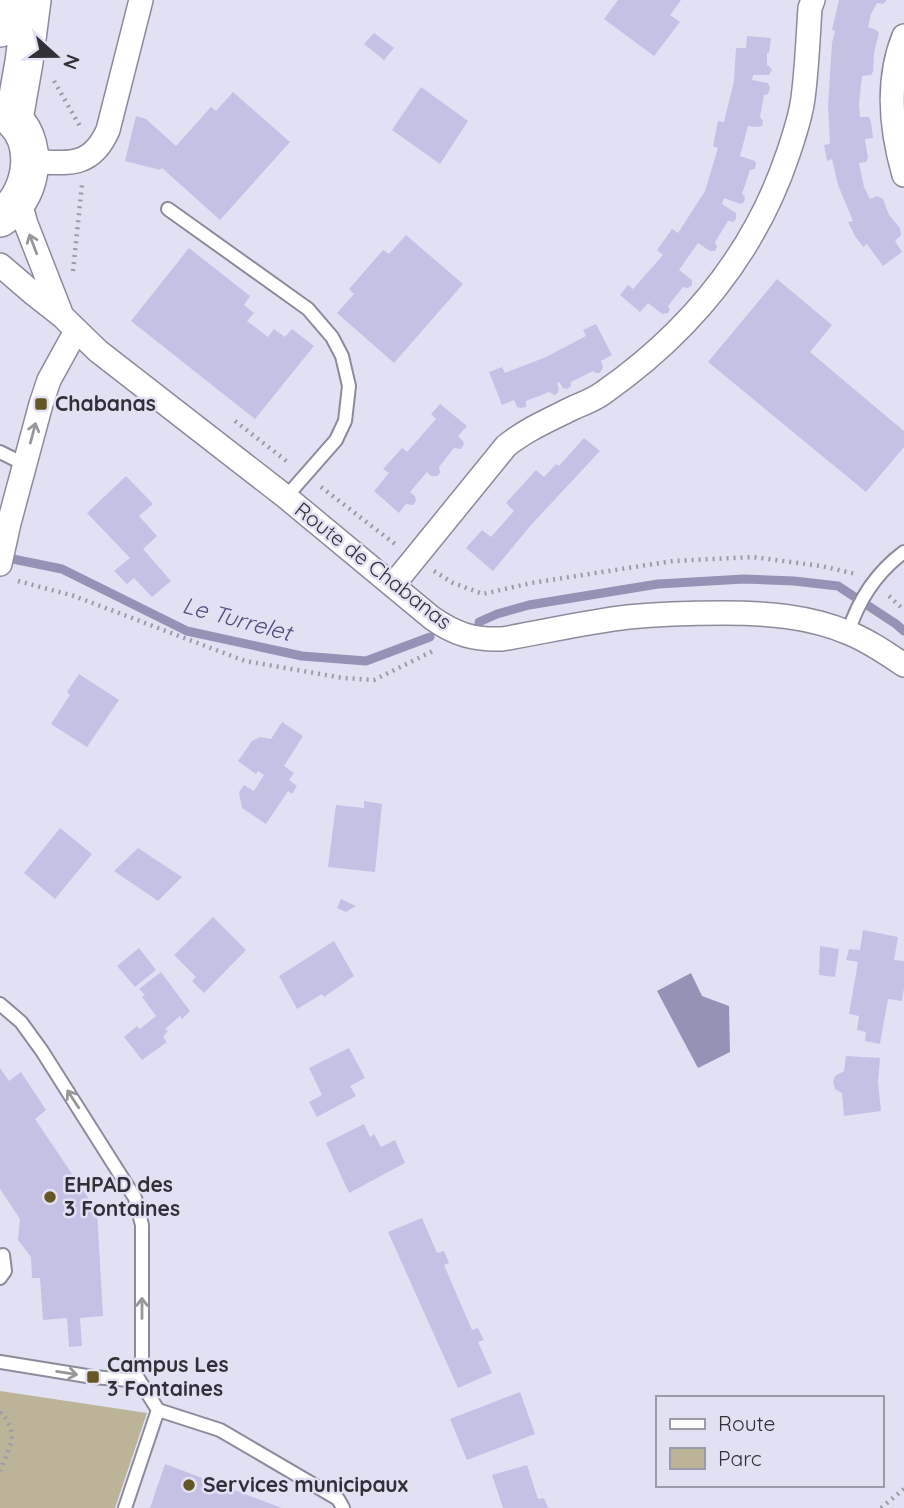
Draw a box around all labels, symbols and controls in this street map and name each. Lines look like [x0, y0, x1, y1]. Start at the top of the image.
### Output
north arrow [21, 21, 91, 91]
text: N [58, 51, 86, 73]
one-way arrow [26, 233, 39, 255]
place label: Chabanas [55, 390, 156, 416]
marker: Chabanas [33, 396, 49, 412]
one-way arrow [27, 422, 40, 445]
street label: Route de Chabanas [290, 496, 457, 635]
water label: Le Turrelet [179, 590, 297, 648]
one-way arrow [65, 1090, 80, 1109]
place label: EHPAD des 3 Fontaines [64, 1171, 180, 1221]
marker: EHPAD des 3 Fontaines [42, 1189, 58, 1205]
one-way arrow [135, 1297, 149, 1320]
place label: Campus Les 3 Fontaines [107, 1351, 229, 1401]
one-way arrow [55, 1367, 78, 1380]
marker: Campus Les 3 Fontaines [85, 1369, 101, 1385]
legend [656, 1396, 883, 1487]
text: Route [718, 1410, 775, 1436]
text: Parc [718, 1445, 762, 1471]
place label: Services municipaux [203, 1471, 408, 1497]
marker: Services municipaux [181, 1477, 197, 1493]

